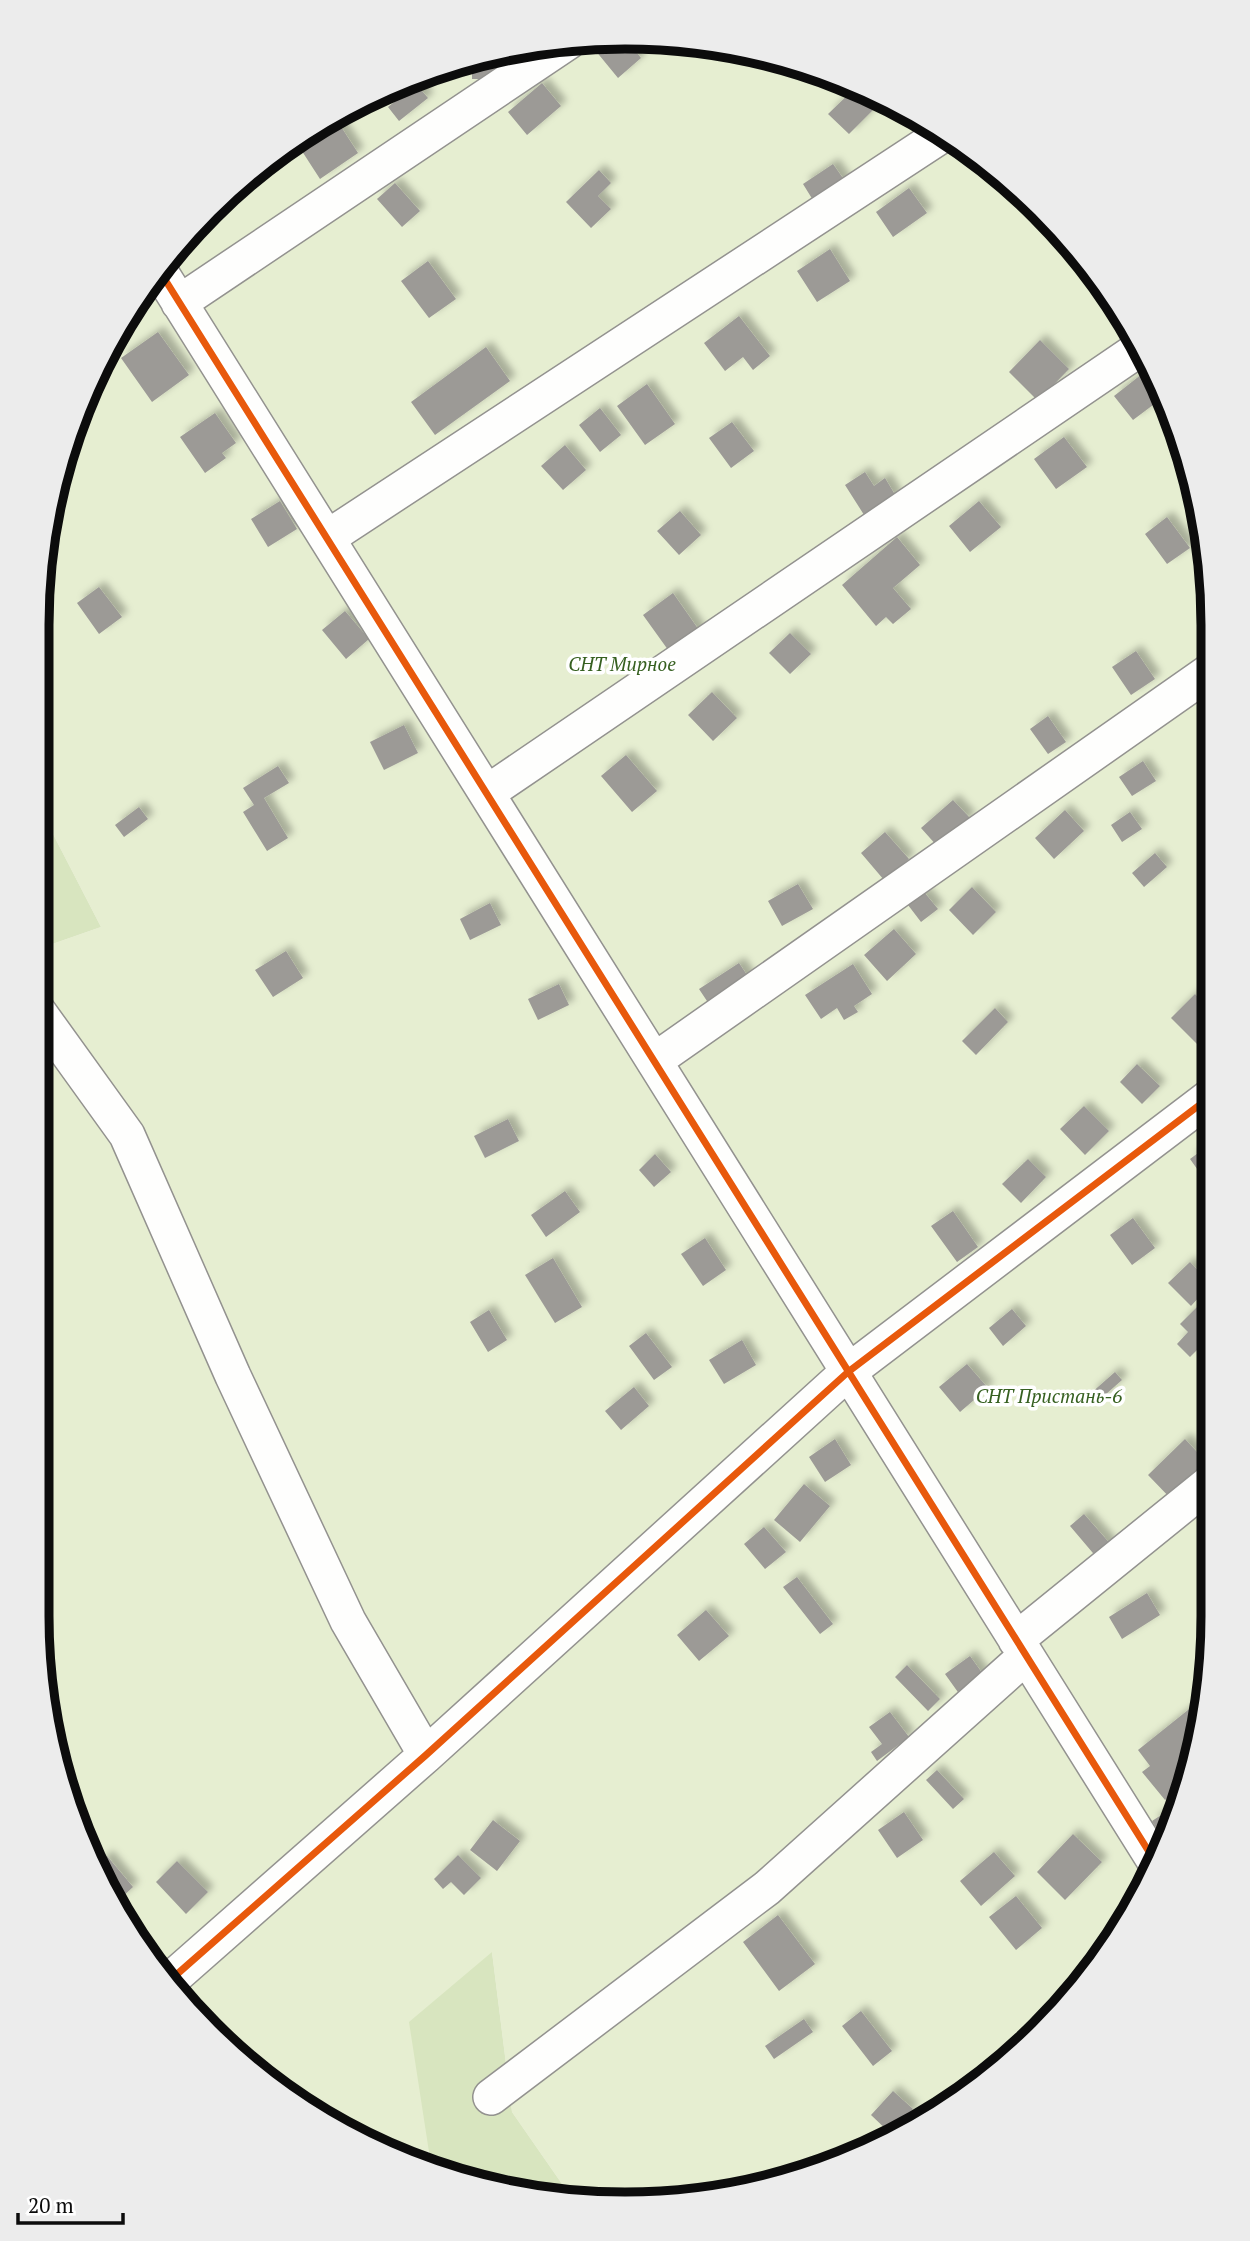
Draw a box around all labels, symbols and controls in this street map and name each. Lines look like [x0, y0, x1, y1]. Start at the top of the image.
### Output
park label: СНТ Мирное [568, 651, 676, 676]
park label: СНТ Пристань-6 [976, 1383, 1122, 1408]
scale bar [18, 2182, 122, 2226]
text: 20 m [28, 2191, 74, 2219]

